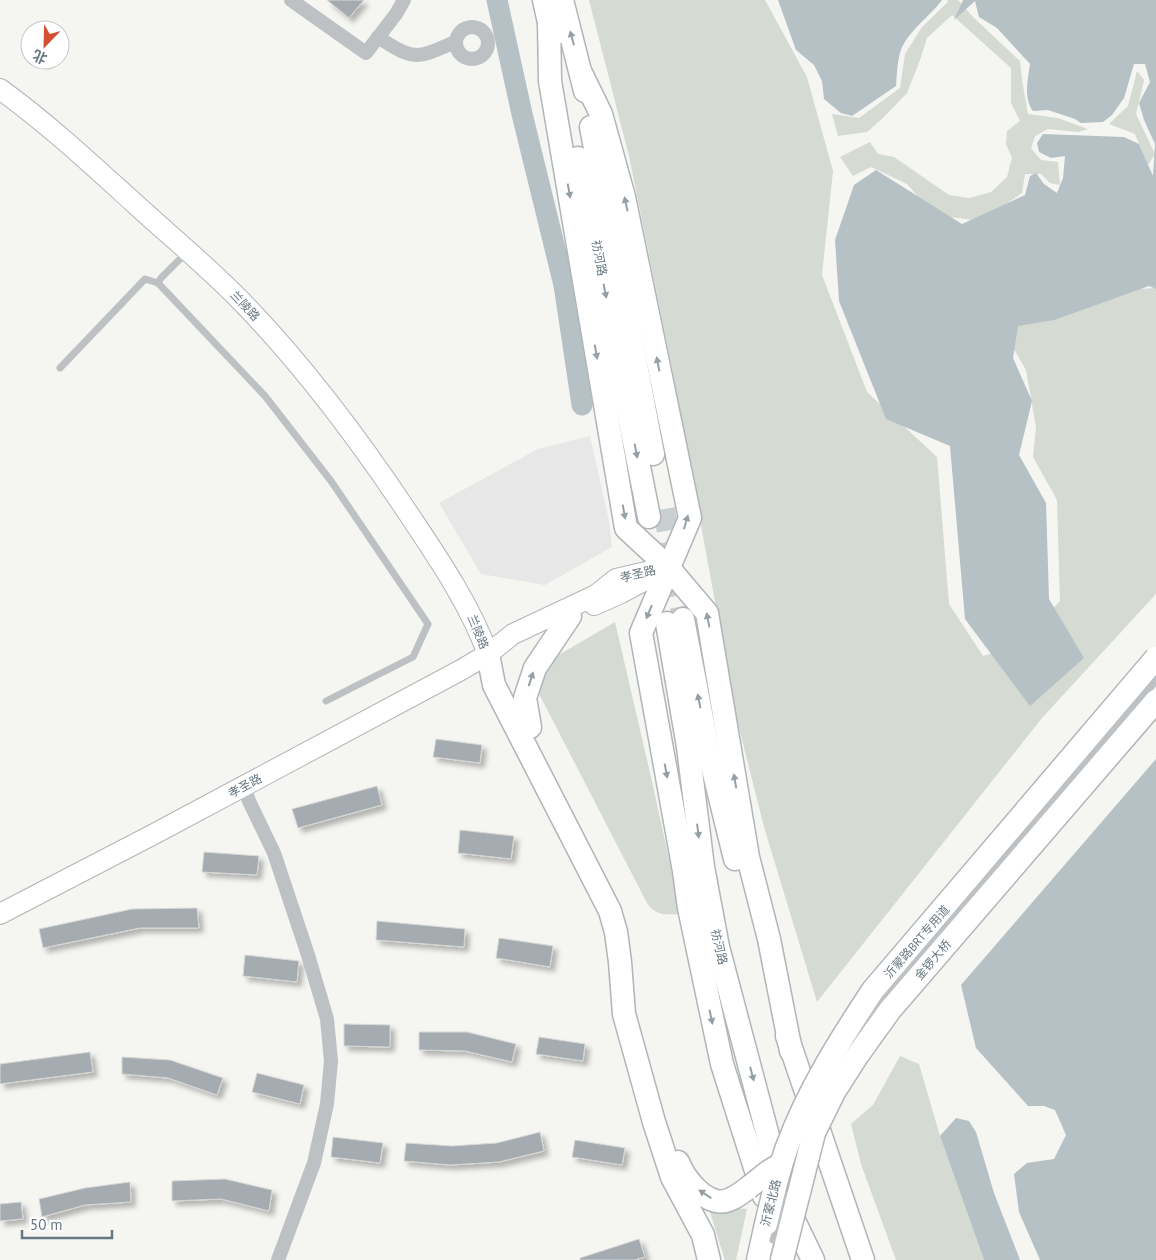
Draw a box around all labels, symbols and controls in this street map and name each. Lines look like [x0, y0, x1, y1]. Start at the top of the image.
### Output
north arrow [20, 20, 70, 70]
one-way arrow [568, 30, 576, 45]
text: 北 [30, 46, 50, 68]
one-way arrow [565, 184, 573, 200]
one-way arrow [622, 197, 630, 212]
street label: 祊河路 [589, 239, 610, 277]
one-way arrow [601, 284, 609, 299]
street label: 兰陵路 [228, 287, 263, 324]
one-way arrow [593, 344, 601, 360]
one-way arrow [654, 356, 662, 371]
one-way arrow [633, 443, 641, 459]
one-way arrow [620, 504, 628, 520]
one-way arrow [683, 515, 691, 530]
street label: 孝圣路 [619, 562, 657, 585]
one-way arrow [645, 605, 653, 619]
street label: 兰陵路 [465, 612, 492, 651]
one-way arrow [704, 613, 712, 628]
one-way arrow [527, 671, 535, 686]
one-way arrow [695, 693, 703, 709]
one-way arrow [662, 763, 670, 779]
street label: 孝圣路 [225, 770, 264, 801]
one-way arrow [731, 772, 739, 788]
one-way arrow [694, 823, 702, 839]
street label: 沂蒙路BRT专用道 [881, 902, 952, 981]
street label: 祊河路 [708, 928, 731, 966]
street label: 金锣大桥 [911, 937, 954, 983]
one-way arrow [708, 1009, 716, 1025]
one-way arrow [748, 1067, 756, 1082]
street label: 沂蒙北路 [757, 1178, 784, 1228]
one-way arrow [698, 1189, 711, 1199]
scale bar [22, 1208, 112, 1240]
text: 50 m [30, 1215, 63, 1234]

